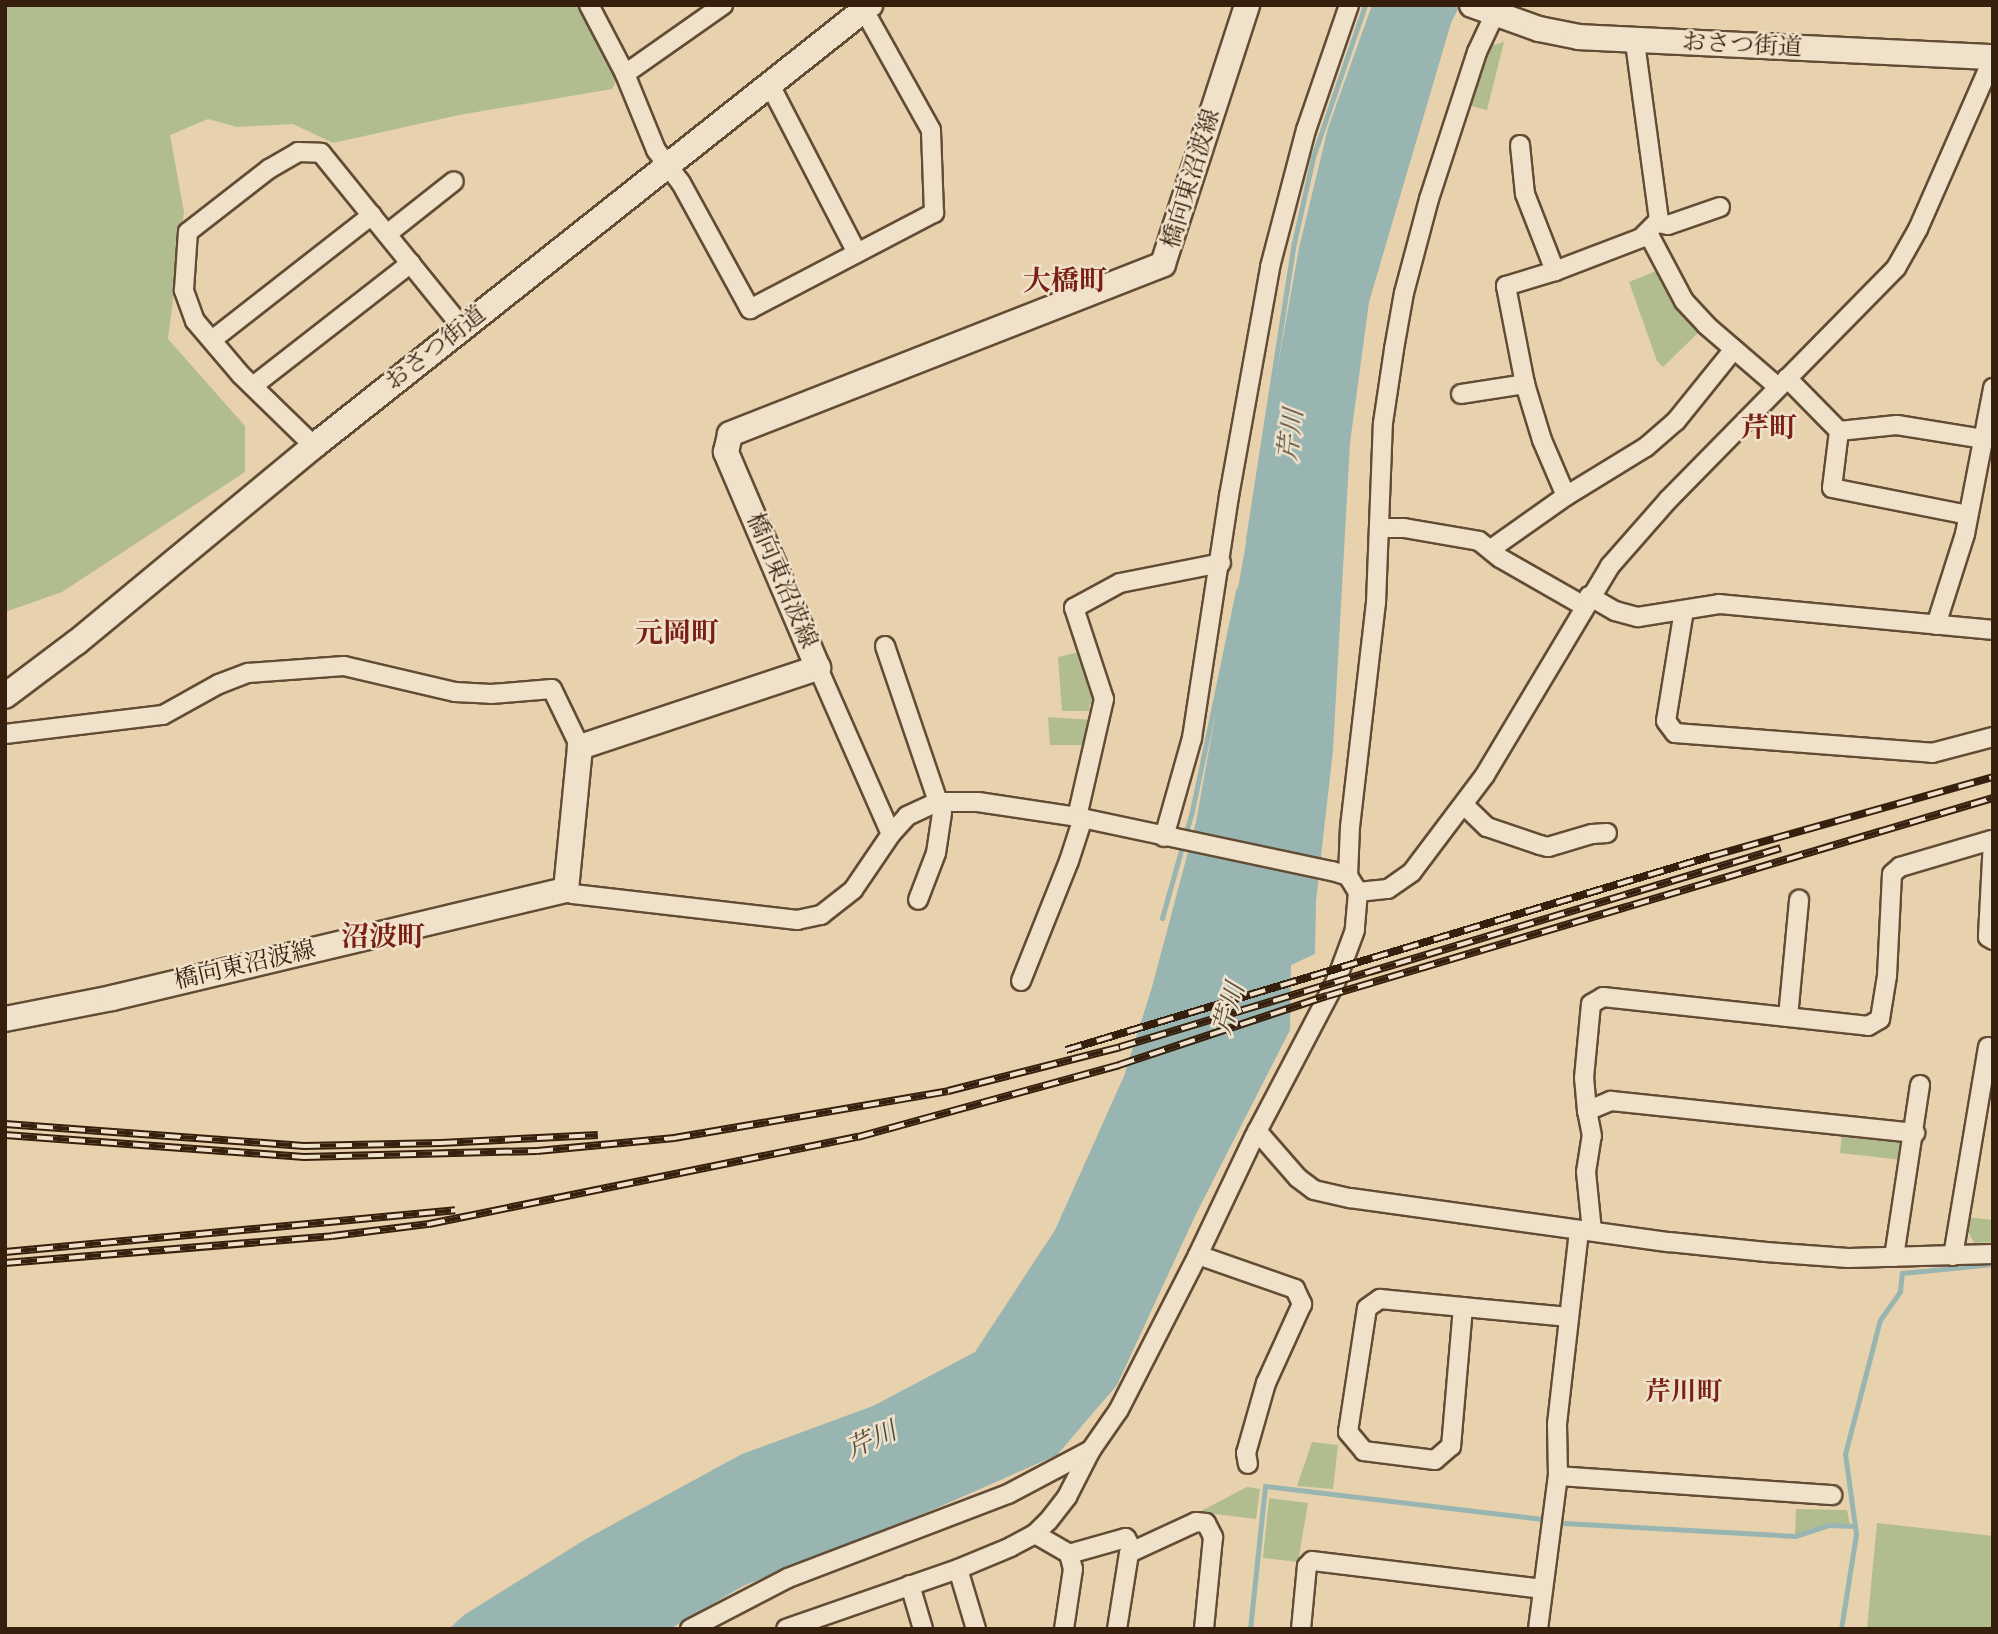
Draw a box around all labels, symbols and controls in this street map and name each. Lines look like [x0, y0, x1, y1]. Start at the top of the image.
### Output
street label: おさつ街道 [1681, 28, 1803, 64]
street label: 橋向東沼波線 [1157, 106, 1227, 252]
district label: 大橋町 [1023, 266, 1107, 300]
street label: おさつ街道 [380, 301, 492, 397]
water label: 芹川 [1273, 407, 1311, 463]
district label: 芹町 [1741, 413, 1797, 447]
street label: 橋向東沼波線 [740, 509, 822, 653]
district label: 元岡町 [635, 618, 719, 652]
district label: 沼波町 [341, 922, 425, 956]
street label: 橋向東沼波線 [172, 936, 318, 996]
water label: 芹川 [1207, 980, 1253, 1038]
district label: 芹川町 [1645, 1377, 1723, 1409]
water label: 芹川 [842, 1416, 902, 1466]

